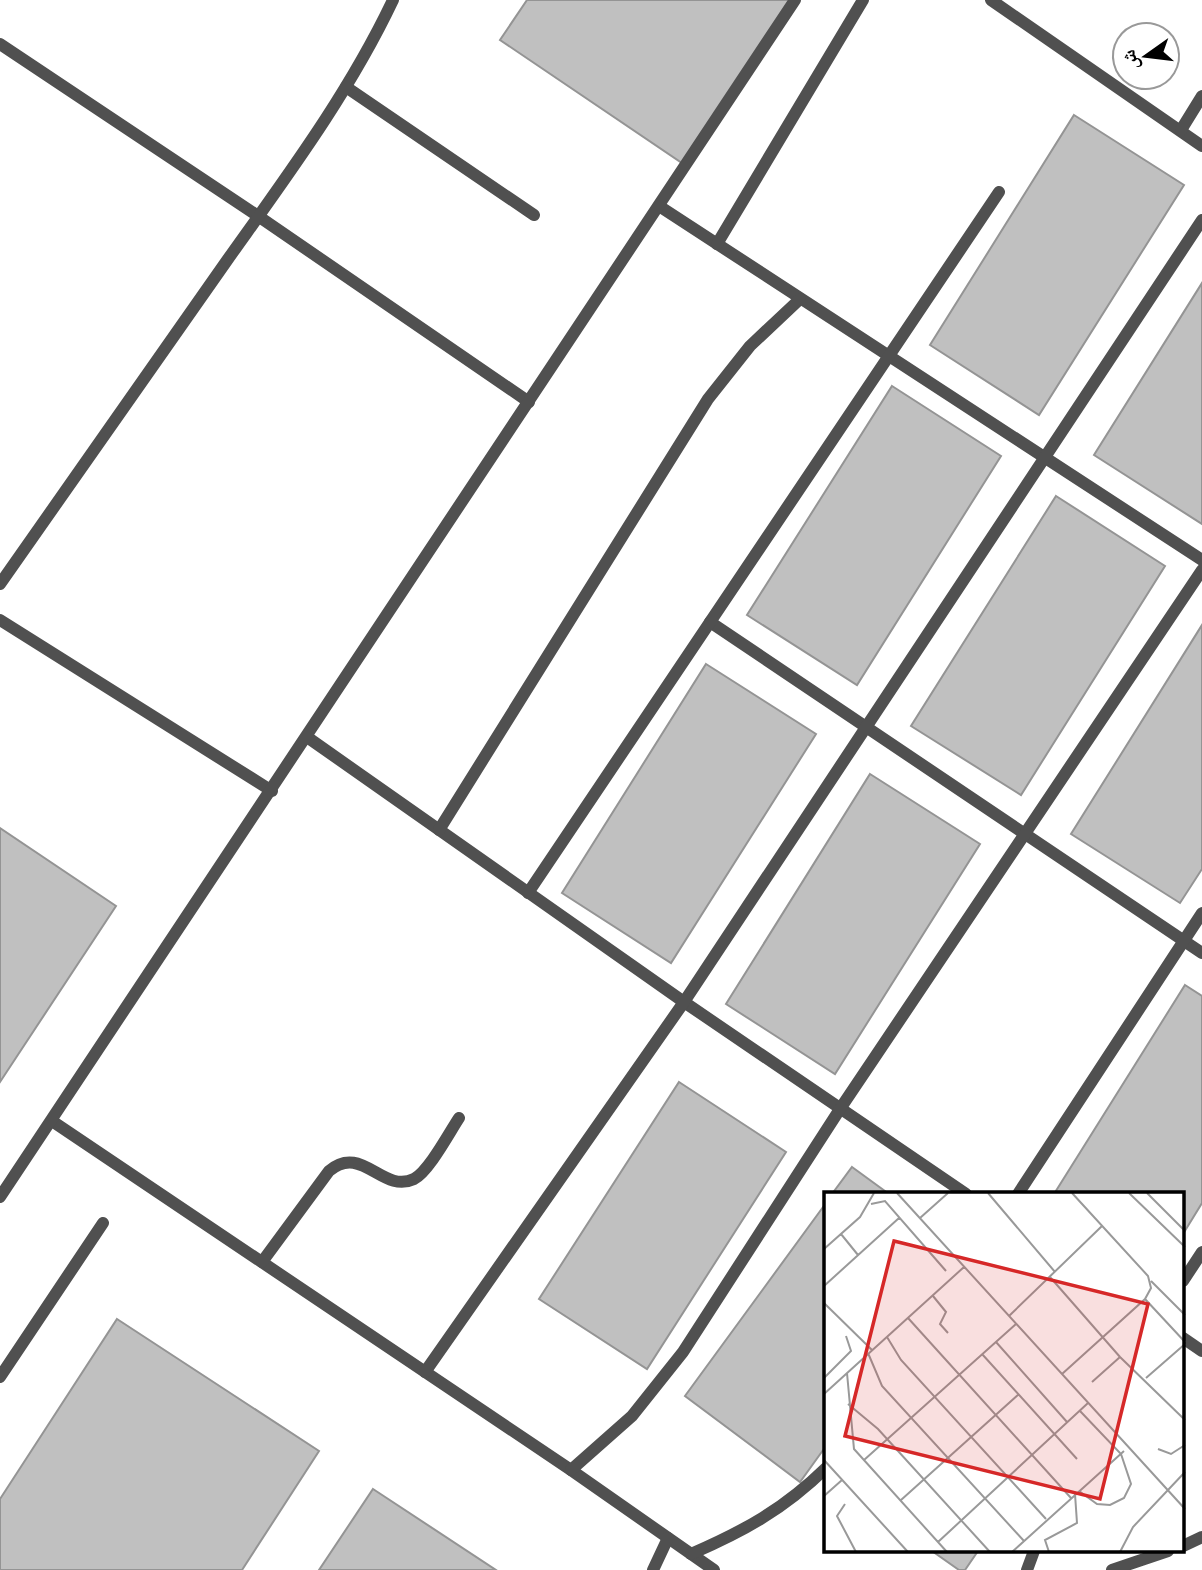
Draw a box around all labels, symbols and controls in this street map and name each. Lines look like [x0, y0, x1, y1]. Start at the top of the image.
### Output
north arrow [1111, 21, 1181, 91]
text: ش [1113, 47, 1146, 74]
inset map [824, 1192, 1184, 1552]

